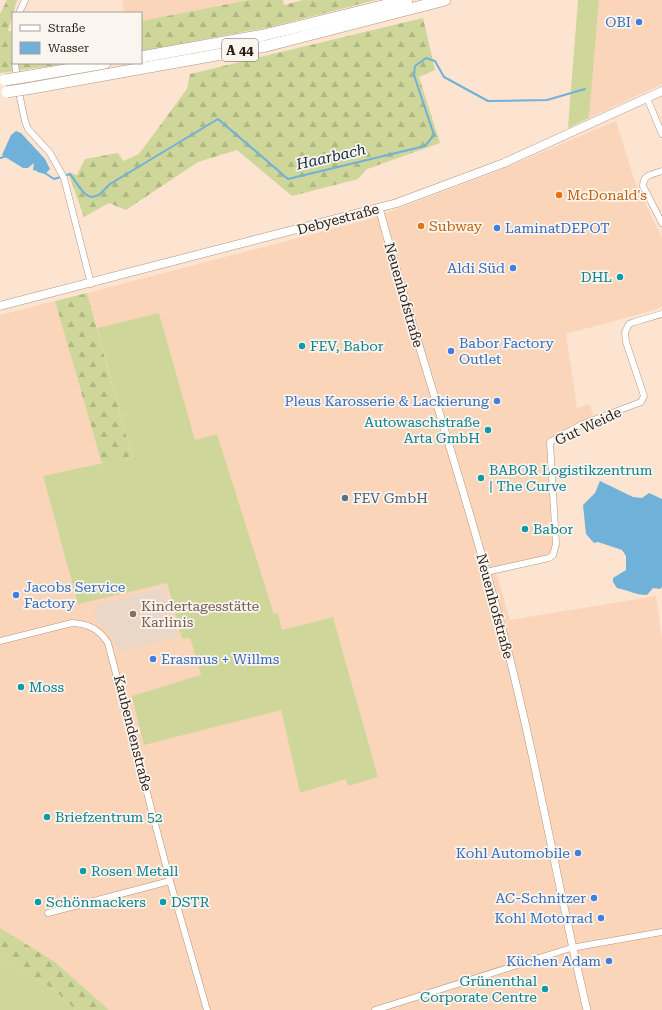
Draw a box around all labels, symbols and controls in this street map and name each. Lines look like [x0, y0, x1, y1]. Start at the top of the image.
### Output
legend [12, 12, 142, 64]
place label: OBI [605, 14, 631, 30]
marker: OBI [634, 17, 644, 27]
text: Straße [48, 21, 86, 35]
road number: A 44 [222, 39, 258, 61]
text: Wasser [48, 41, 89, 55]
water label: Haarbach [293, 140, 368, 174]
place label: McDonald's [567, 187, 647, 203]
marker: McDonald's [554, 190, 564, 200]
street label: Debyestraße [295, 200, 381, 238]
place label: Subway [429, 218, 483, 234]
place label: LaminatDEPOT [505, 220, 610, 236]
marker: Subway [416, 221, 426, 231]
marker: LaminatDEPOT [492, 223, 502, 233]
street label: Neuenhofstraße [381, 241, 427, 350]
place label: Aldi Süd [447, 260, 505, 276]
marker: Aldi Süd [508, 263, 518, 273]
place label: DHL [581, 269, 612, 285]
marker: DHL [615, 272, 625, 282]
place label: Babor Factory Outlet [459, 335, 554, 367]
place label: FEV, Babor [310, 338, 384, 354]
marker: FEV, Babor [297, 341, 307, 351]
marker: Babor Factory Outlet [446, 346, 456, 356]
place label: Pleus Karosserie & Lackierung [285, 393, 489, 409]
marker: Pleus Karosserie & Lackierung [492, 396, 502, 406]
street label: Gut Weide [552, 404, 624, 448]
place label: Autowaschstraße Arta GmbH [364, 414, 480, 446]
marker: Autowaschstraße Arta GmbH [483, 425, 493, 435]
place label: BABOR Logistikzentrum | The Curve [489, 462, 653, 494]
marker: BABOR Logistikzentrum | The Curve [476, 473, 486, 483]
place label: FEV GmbH [353, 490, 428, 506]
marker: FEV GmbH [340, 493, 350, 503]
place label: Babor [533, 521, 574, 537]
marker: Babor [520, 524, 530, 534]
street label: Neuenhofstraße [473, 552, 517, 661]
place label: Jacobs Service Factory [24, 579, 126, 611]
marker: Jacobs Service Factory [11, 590, 21, 600]
place label: Kindertagesstätte Karlinis [141, 598, 260, 630]
marker: Kindertagesstätte Karlinis [128, 609, 138, 619]
place label: Erasmus + Willms [161, 651, 280, 667]
marker: Erasmus + Willms [148, 654, 158, 664]
street label: Kaubendenstraße [111, 673, 155, 793]
place label: Moss [29, 679, 64, 695]
marker: Moss [16, 682, 26, 692]
place label: Briefzentrum 52 [55, 809, 163, 825]
marker: Briefzentrum 52 [42, 812, 52, 822]
place label: Kohl Automobile [456, 845, 570, 861]
marker: Kohl Automobile [573, 848, 583, 858]
place label: Rosen Metall [91, 863, 179, 879]
marker: Rosen Metall [78, 866, 88, 876]
place label: AC-Schnitzer [495, 890, 586, 906]
marker: AC-Schnitzer [589, 893, 599, 903]
place label: Schönmackers [46, 894, 146, 910]
place label: DSTR [171, 894, 210, 910]
marker: Schönmackers [33, 897, 43, 907]
marker: DSTR [158, 897, 168, 907]
place label: Kohl Motorrad [495, 910, 593, 926]
marker: Kohl Motorrad [596, 913, 606, 923]
place label: Küchen Adam [506, 953, 601, 969]
marker: Küchen Adam [604, 956, 614, 966]
place label: Grünenthal Corporate Centre [420, 973, 538, 1005]
marker: Grünenthal Corporate Centre [540, 984, 550, 994]

